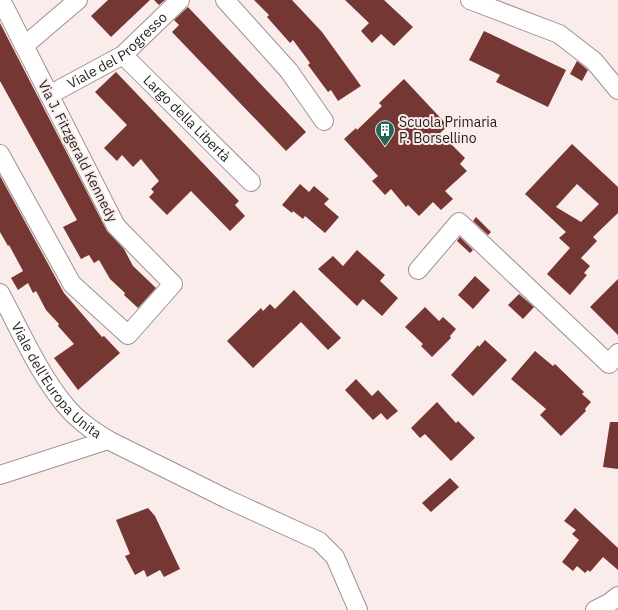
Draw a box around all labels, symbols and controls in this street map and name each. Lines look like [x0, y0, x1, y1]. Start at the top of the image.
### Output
street label: Viale del Progresso [64, 8, 171, 92]
street label: Largo della Libertà [139, 71, 235, 166]
street label: Via J. Fitzgerald Kennedy [34, 77, 122, 225]
place label: Scuola Primaria P. Borsellino [399, 113, 498, 147]
building icon: Scuola Primaria P. Borsellino [374, 119, 396, 147]
street label: Viale dell'Europa Unita [8, 319, 106, 443]

